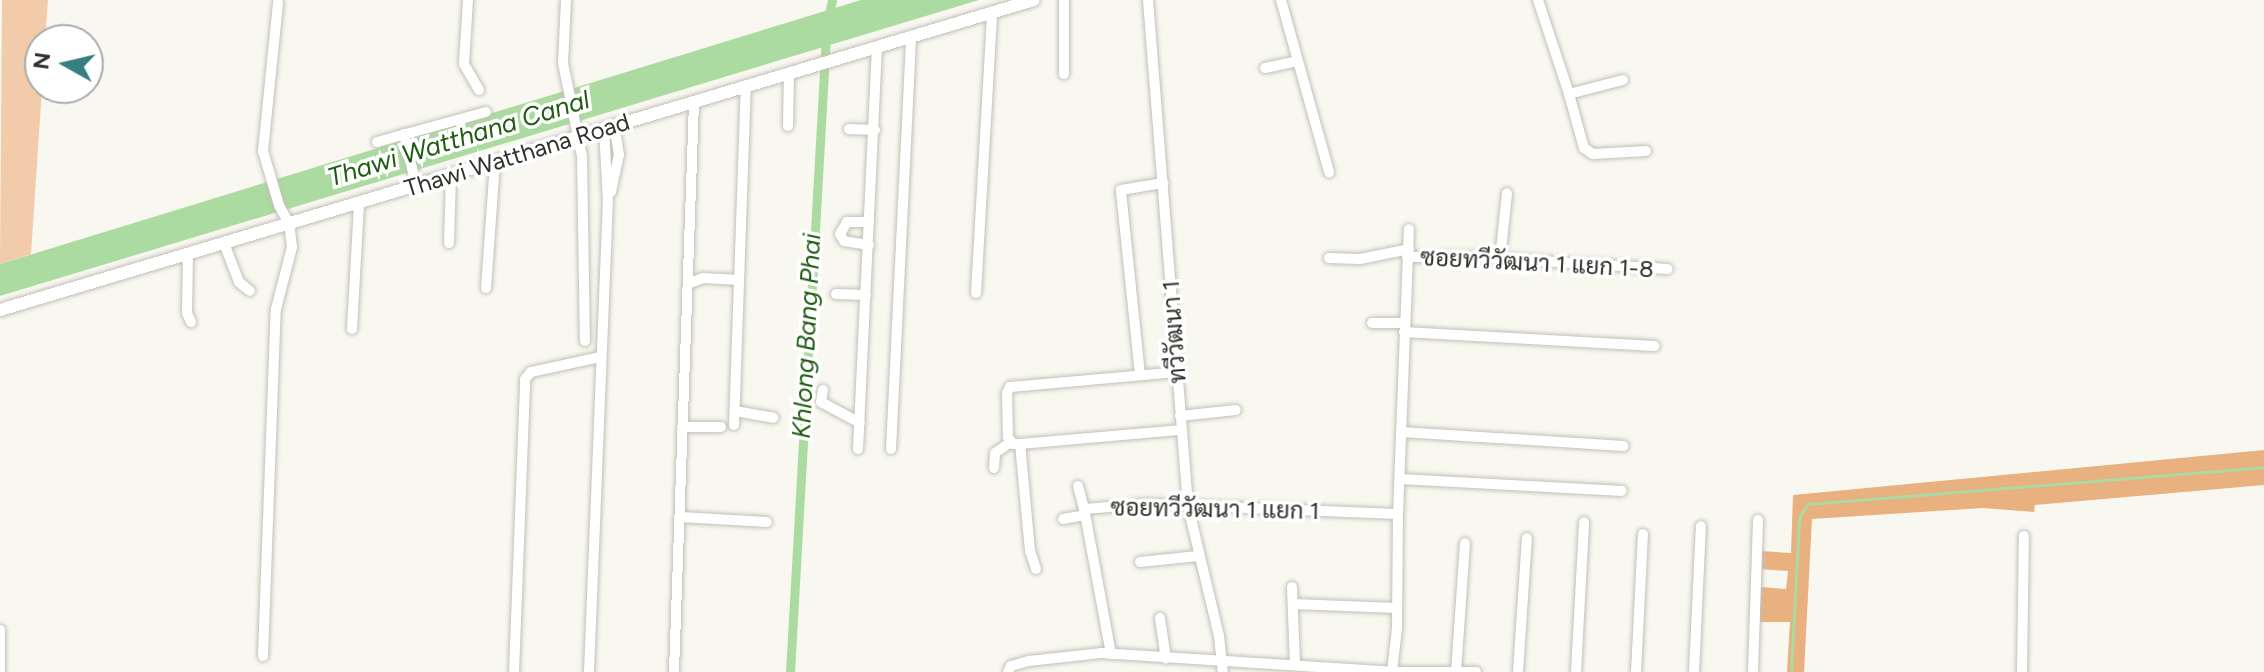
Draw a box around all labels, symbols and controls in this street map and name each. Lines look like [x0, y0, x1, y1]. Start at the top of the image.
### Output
north arrow [24, 24, 104, 104]
text: N [27, 51, 56, 71]
water label: Thawi Watthana Canal [324, 84, 594, 194]
street label: Thawi Watthana Road [401, 107, 633, 203]
water label: Khlong Bang Phai [786, 233, 828, 439]
street label: ซอยทวีวัฒนา 1 แยก 1-8 [1420, 243, 1654, 283]
street label: ทวีวัฒนา 1 [1156, 280, 1192, 384]
street label: ซอยทวีวัฒนา 1 แยก 1 [1110, 493, 1320, 525]

